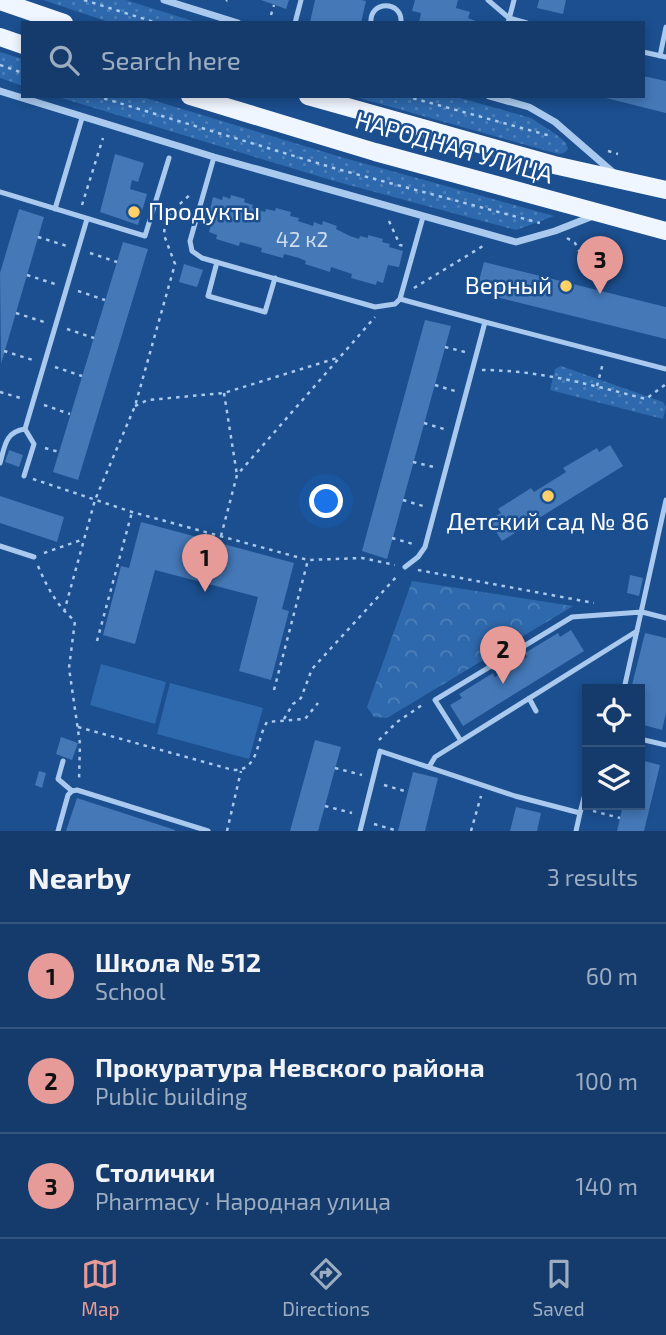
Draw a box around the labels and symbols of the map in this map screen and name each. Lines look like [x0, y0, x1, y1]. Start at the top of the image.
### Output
street label: НАРОДНАЯ УЛИЦА [352, 104, 557, 189]
place label: Продукты [148, 196, 260, 226]
marker: Продукты [126, 204, 142, 220]
house number: 42 к2 [276, 226, 328, 251]
pin: 3 [577, 236, 623, 294]
place label: Верный [465, 270, 552, 299]
marker: Верный [558, 278, 574, 294]
your location [309, 484, 343, 518]
marker: Детский сад № 86 [540, 488, 556, 504]
place label: Детский сад № 86 [447, 506, 649, 535]
pin: 1 [182, 534, 228, 592]
pin: 2 [480, 626, 526, 684]

